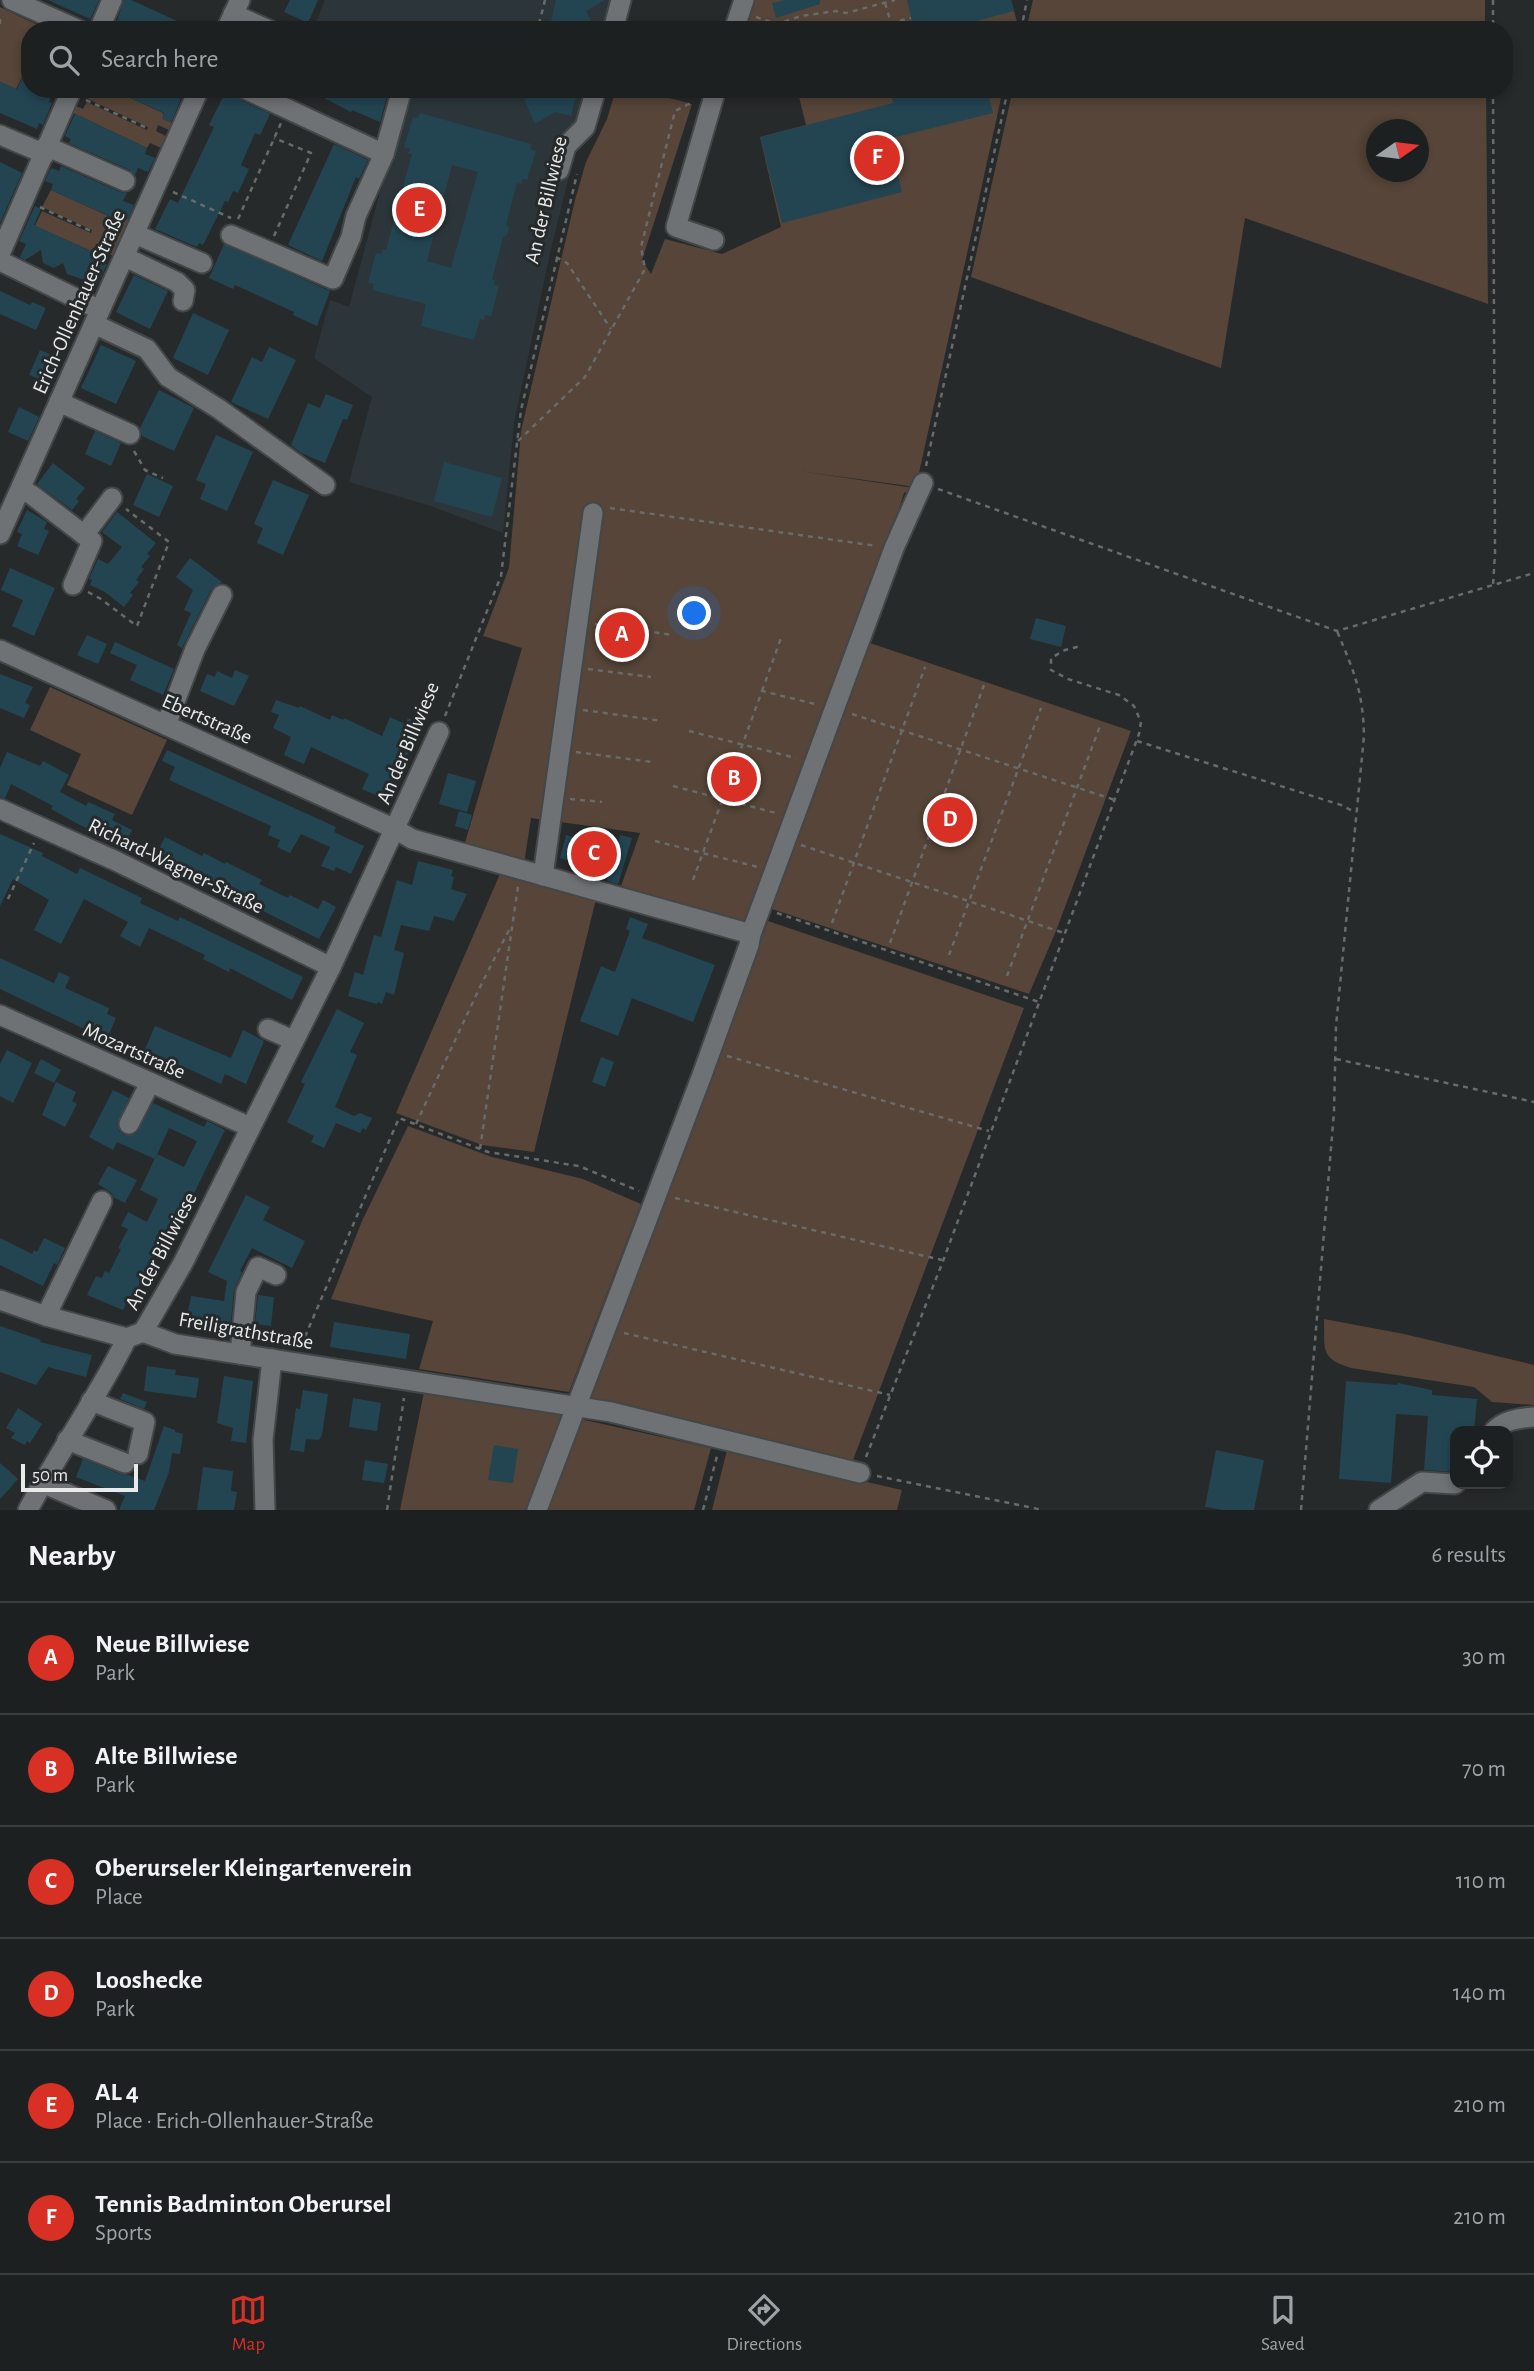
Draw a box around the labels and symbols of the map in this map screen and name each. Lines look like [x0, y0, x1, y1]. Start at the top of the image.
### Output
north arrow [1366, 119, 1429, 182]
pin: F [854, 132, 900, 184]
street label: An der Billwiese [521, 134, 571, 266]
pin: E [396, 184, 442, 236]
street label: Erich-Ollenhauer-Straße [29, 207, 129, 397]
your location [677, 596, 711, 630]
pin: A [599, 609, 645, 661]
street label: An der Billwiese [373, 679, 443, 807]
street label: Ebertstraße [159, 690, 255, 748]
pin: B [711, 753, 757, 805]
pin: D [927, 794, 973, 846]
street label: Richard-Wagner-Straße [85, 814, 267, 918]
pin: C [571, 828, 617, 880]
street label: Mozartstraße [80, 1019, 188, 1083]
street label: An der Billwiese [121, 1189, 201, 1313]
street label: Freiligrathstraße [177, 1309, 315, 1353]
scale bar [21, 1461, 138, 1493]

